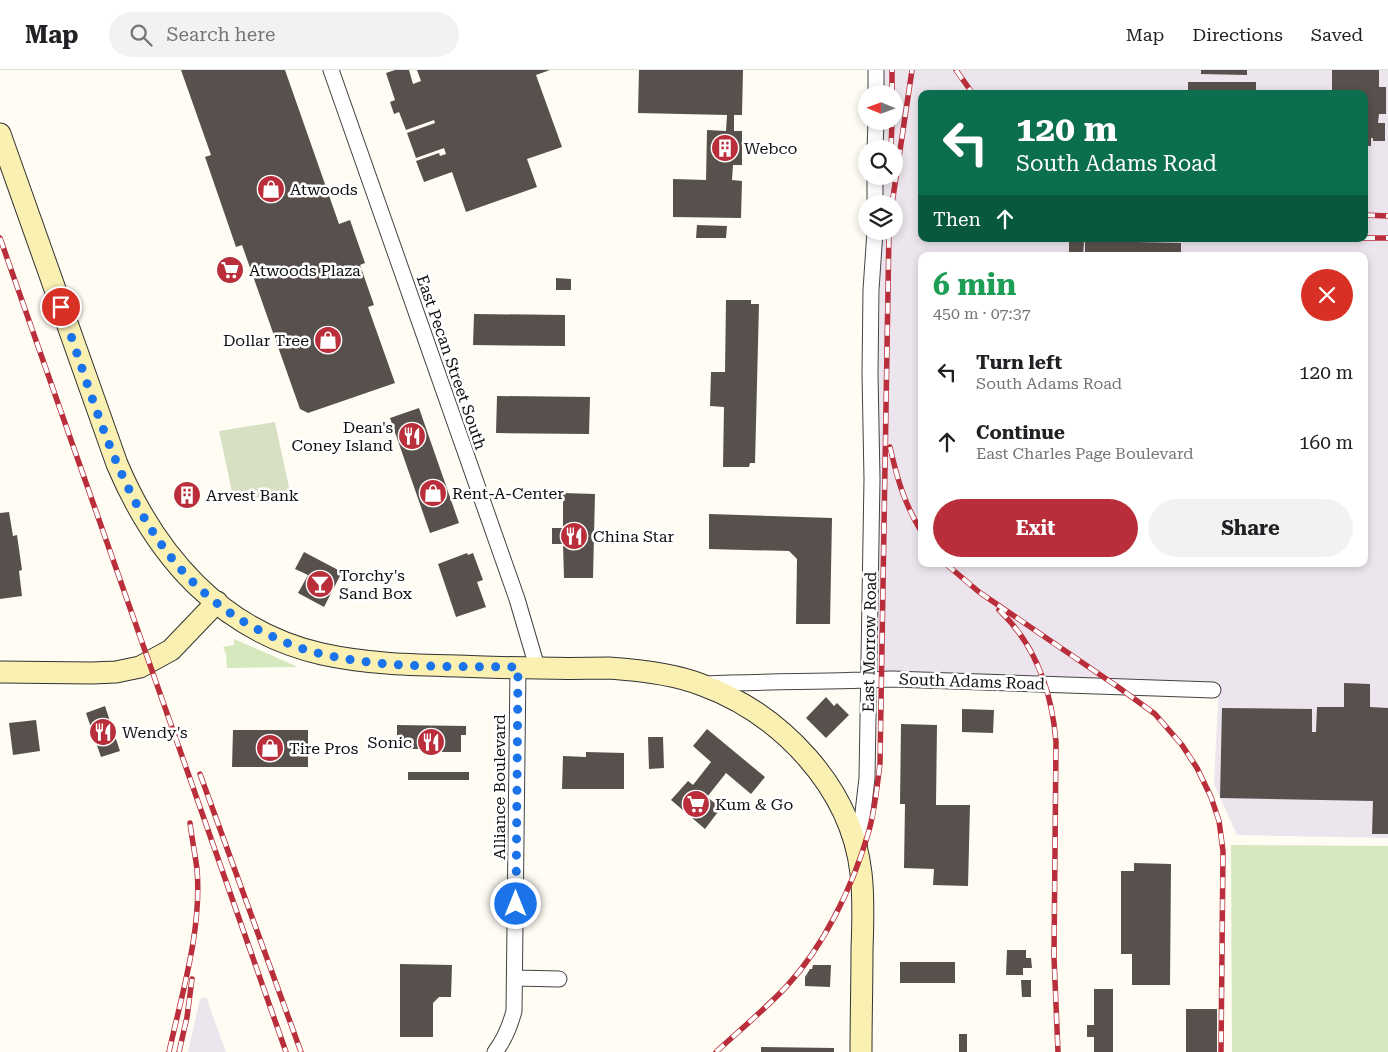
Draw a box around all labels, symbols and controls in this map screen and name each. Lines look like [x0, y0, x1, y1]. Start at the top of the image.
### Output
search box [109, 12, 459, 57]
text: Map [25, 21, 79, 49]
icon: search [127, 21, 155, 49]
text: Search here [167, 23, 275, 46]
text: Map [1126, 24, 1164, 45]
text: Directions [1192, 24, 1283, 45]
text: Saved [1311, 24, 1363, 45]
north arrow [858, 85, 902, 130]
map controls [858, 85, 903, 240]
text: 120 m [1016, 109, 1117, 150]
icon: left [933, 110, 998, 175]
building icon: Webco [710, 133, 740, 163]
place label: Webco [744, 139, 797, 158]
button: search [858, 140, 903, 185]
text: South Adams Road [1016, 151, 1217, 176]
shop icon: Atwoods [256, 174, 286, 204]
place label: Atwoods [290, 180, 358, 199]
button: layers [858, 195, 903, 240]
icon: ahead [991, 205, 1019, 233]
text: Then [933, 208, 981, 231]
supermarket icon: Atwoods Plaza [215, 255, 245, 285]
place label: Atwoods Plaza [249, 261, 361, 280]
text: 6 min [933, 267, 1016, 302]
button: close [1301, 269, 1353, 321]
street label: East Pecan Street South [413, 272, 490, 452]
pin [40, 286, 82, 328]
icon: arrive [47, 293, 75, 321]
text: 450 m · 07:37 [933, 304, 1031, 323]
shop icon: Dollar Tree [313, 325, 343, 355]
place label: Dollar Tree [223, 331, 309, 350]
text: Turn left [976, 351, 1062, 374]
icon: left [933, 358, 961, 386]
text: 120 m [1299, 361, 1353, 384]
text: South Adams Road [976, 374, 1122, 393]
place label: Dean's Coney Island [291, 418, 393, 455]
restaurant icon: Dean's Coney Island [397, 421, 427, 451]
text: Continue [976, 421, 1065, 444]
icon: ahead [933, 428, 961, 456]
text: 160 m [1299, 431, 1353, 454]
text: East Charles Page Boulevard [976, 444, 1194, 463]
shop icon: Rent-A-Center [418, 478, 448, 508]
building icon: Arvest Bank [172, 480, 202, 510]
place label: Rent-A-Center [452, 484, 564, 503]
place label: Arvest Bank [206, 486, 299, 505]
button: Exit [933, 499, 1138, 557]
button: Share [1148, 499, 1353, 557]
restaurant icon: China Star [559, 521, 589, 551]
place label: China Star [593, 527, 674, 546]
place label: Torchy's Sand Box [339, 566, 413, 603]
bar icon: Torchy's Sand Box [305, 569, 335, 599]
street label: East Morrow Road [859, 572, 880, 712]
street label: South Adams Road [899, 669, 1045, 694]
street label: Alliance Boulevard [490, 714, 509, 860]
restaurant icon: Wendy's [88, 717, 118, 747]
place label: Wendy's [122, 723, 188, 742]
restaurant icon: Sonic [416, 727, 446, 757]
shop icon: Tire Pros [255, 733, 285, 763]
place label: Sonic [368, 733, 412, 752]
place label: Tire Pros [289, 739, 359, 758]
supermarket icon: Kum & Go [681, 789, 711, 819]
place label: Kum & Go [715, 795, 793, 814]
position arrow [489, 877, 541, 929]

